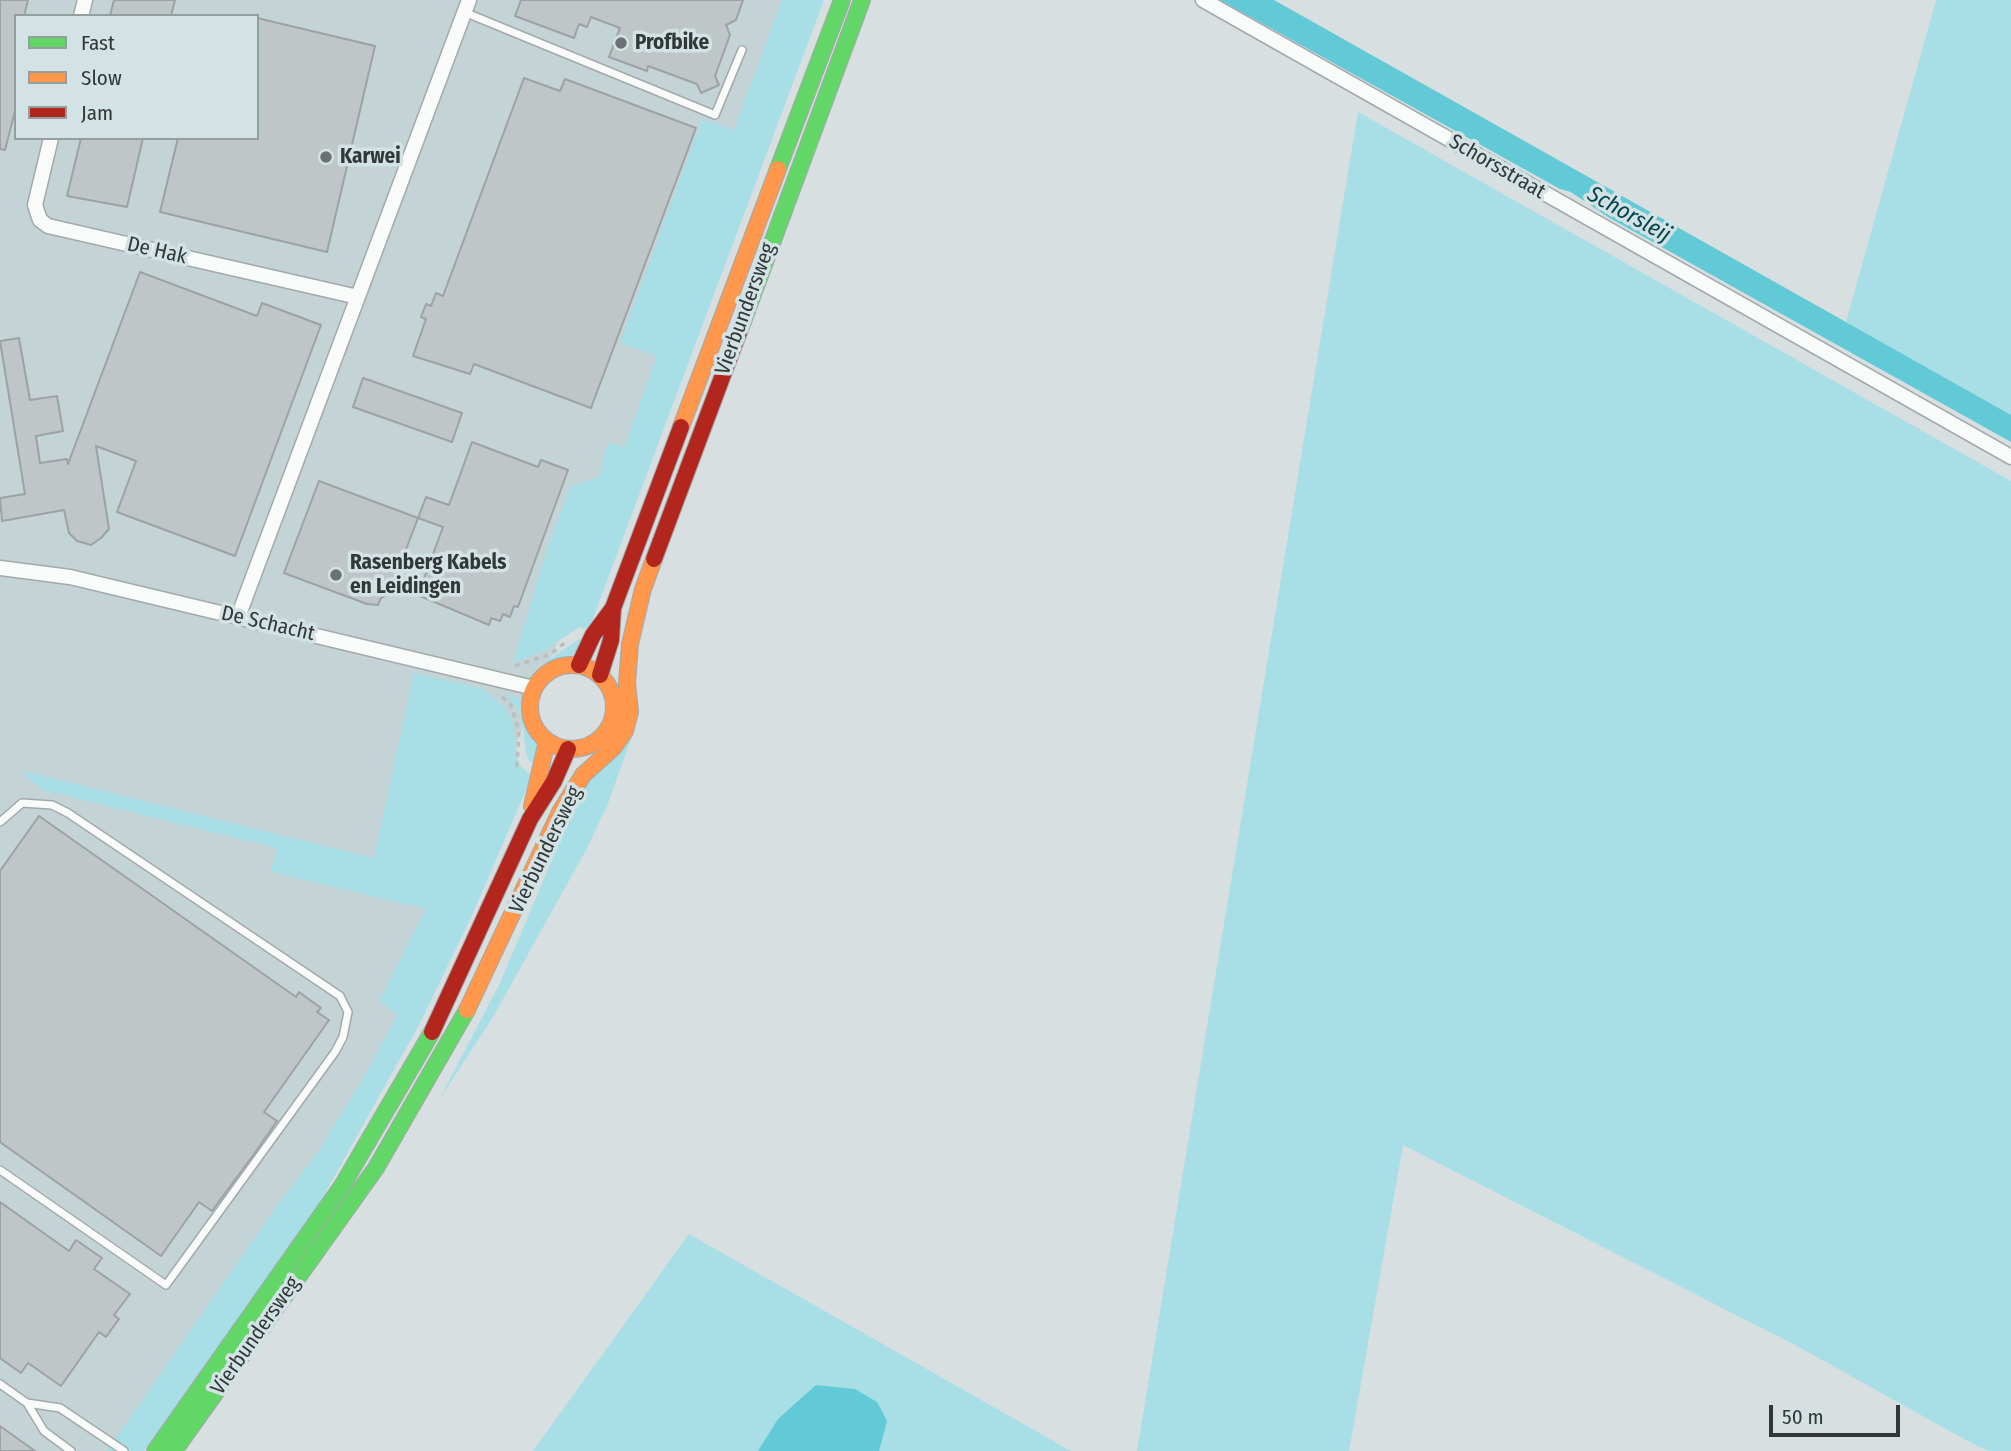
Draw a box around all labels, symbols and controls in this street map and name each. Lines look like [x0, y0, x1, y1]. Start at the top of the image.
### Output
legend [14, 14, 259, 140]
text: Fast [81, 30, 115, 56]
place label: Profbike [635, 30, 709, 56]
marker: Profbike [613, 35, 629, 51]
text: Slow [81, 65, 122, 91]
text: Jam [81, 100, 113, 126]
street label: Schorsstraat [1444, 129, 1550, 205]
place label: Karwei [340, 144, 401, 170]
marker: Karwei [318, 149, 334, 165]
water label: Schorsleij [1583, 181, 1675, 249]
street label: De Hak [125, 232, 189, 270]
street label: Vierbundersweg [710, 240, 782, 378]
place label: Rasenberg Kabels en Leidingen [350, 550, 507, 600]
marker: Rasenberg Kabels en Leidingen [328, 567, 344, 583]
street label: De Schacht [219, 601, 317, 647]
street label: Vierbundersweg [504, 782, 588, 918]
street label: Vierbundersweg [206, 1272, 306, 1400]
scale bar [1773, 1392, 1904, 1436]
text: 50 m [1782, 1404, 1824, 1430]

